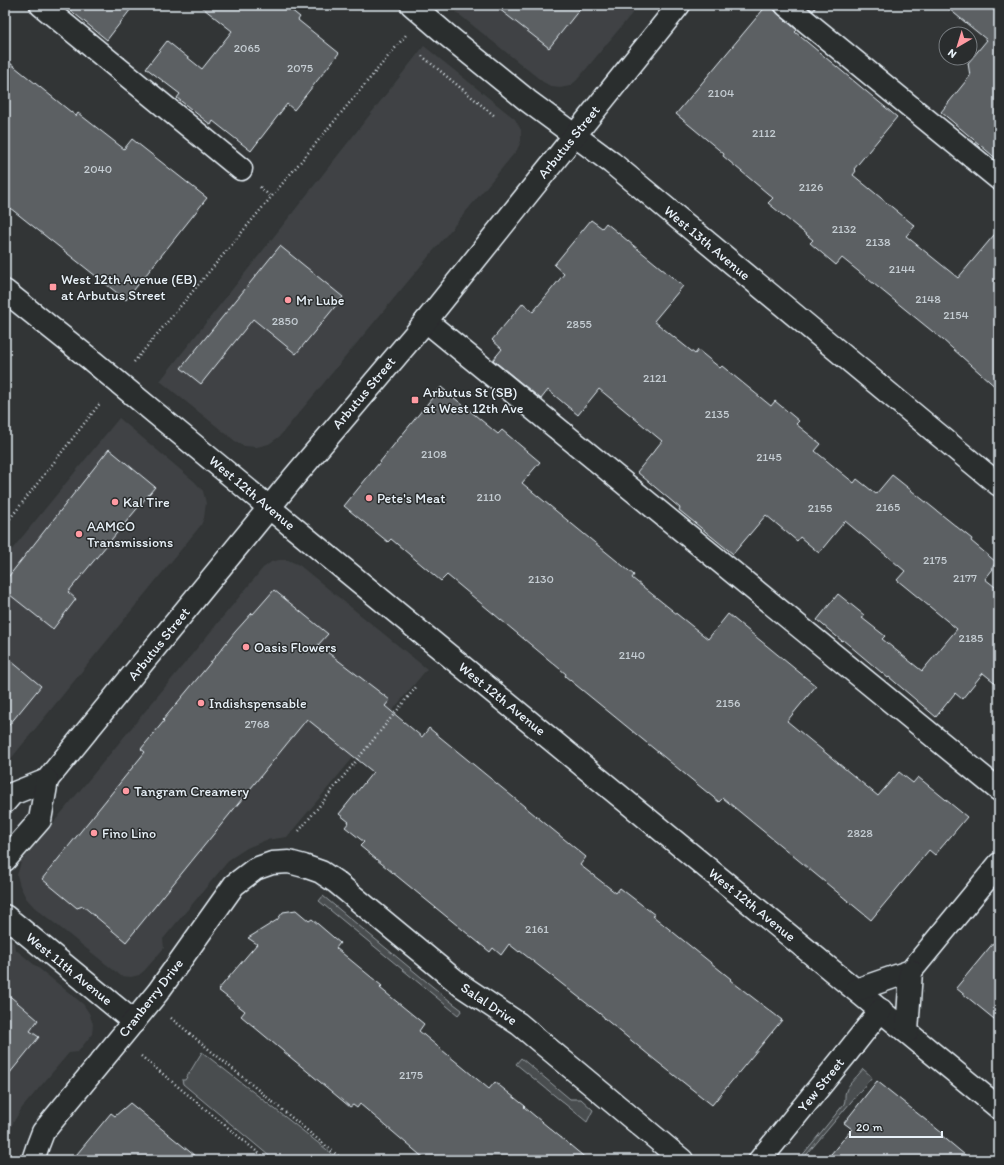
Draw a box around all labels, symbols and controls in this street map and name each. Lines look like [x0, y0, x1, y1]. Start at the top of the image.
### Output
north arrow [938, 26, 978, 66]
house number: 2065 [234, 41, 260, 55]
text: N [945, 46, 959, 61]
house number: 2075 [287, 61, 313, 75]
house number: 2104 [708, 86, 734, 100]
street label: Arbutus Street [534, 102, 604, 182]
house number: 2112 [752, 126, 777, 140]
house number: 2040 [84, 162, 112, 176]
house number: 2126 [799, 180, 823, 194]
street label: West 13th Avenue [660, 202, 754, 284]
house number: 2132 [832, 222, 857, 236]
house number: 2138 [866, 235, 891, 249]
house number: 2144 [889, 262, 915, 276]
place label: West 12th Avenue (EB) at Arbutus Street [61, 271, 197, 304]
marker: West 12th Avenue (EB) at Arbutus Street [48, 282, 58, 292]
place label: Mr Lube [296, 292, 345, 309]
house number: 2148 [915, 292, 941, 306]
marker: Mr Lube [283, 295, 293, 305]
house number: 2154 [943, 308, 969, 322]
house number: 2850 [272, 314, 298, 328]
house number: 2855 [566, 317, 592, 331]
street label: Arbutus Street [329, 353, 399, 433]
house number: 2121 [643, 371, 667, 385]
place label: Arbutus St (SB) at West 12th Ave [423, 384, 524, 417]
marker: Arbutus St (SB) at West 12th Ave [410, 395, 420, 405]
house number: 2135 [705, 407, 729, 421]
house number: 2108 [421, 447, 447, 461]
house number: 2145 [756, 450, 782, 464]
street label: West 12th Avenue [206, 452, 299, 534]
place label: Pete's Meat [377, 490, 445, 507]
house number: 2110 [477, 490, 501, 504]
marker: Pete's Meat [364, 493, 374, 503]
place label: Kal Tire [123, 494, 170, 511]
marker: Kal Tire [110, 497, 120, 507]
house number: 2165 [876, 500, 900, 514]
house number: 2155 [808, 501, 832, 515]
place label: AAMCO Transmissions [87, 518, 173, 551]
marker: AAMCO Transmissions [74, 529, 84, 539]
house number: 2175 [923, 553, 947, 567]
house number: 2177 [953, 571, 977, 585]
house number: 2130 [528, 572, 554, 586]
street label: Arbutus Street [124, 604, 194, 684]
house number: 2185 [959, 631, 983, 645]
place label: Oasis Flowers [254, 639, 337, 656]
marker: Oasis Flowers [241, 642, 251, 652]
house number: 2140 [619, 648, 645, 662]
street label: West 12th Avenue [455, 659, 549, 739]
place label: Indishspensable [209, 695, 307, 712]
house number: 2156 [716, 696, 740, 710]
marker: Indishspensable [196, 698, 206, 708]
house number: 2768 [244, 717, 270, 731]
place label: Tangram Creamery [134, 783, 249, 800]
marker: Tangram Creamery [121, 786, 131, 796]
place label: Fino Lino [102, 825, 156, 842]
house number: 2828 [847, 826, 873, 840]
marker: Fino Lino [89, 828, 99, 838]
street label: West 12th Avenue [705, 865, 799, 945]
house number: 2161 [525, 922, 549, 936]
street label: West 11th Avenue [22, 929, 116, 1009]
street label: Cranberry Drive [115, 955, 187, 1041]
street label: Salal Drive [458, 979, 521, 1029]
street label: Yew Street [794, 1055, 848, 1115]
house number: 2175 [399, 1068, 423, 1082]
scale bar [850, 1113, 942, 1139]
text: 20 m [856, 1120, 883, 1134]

